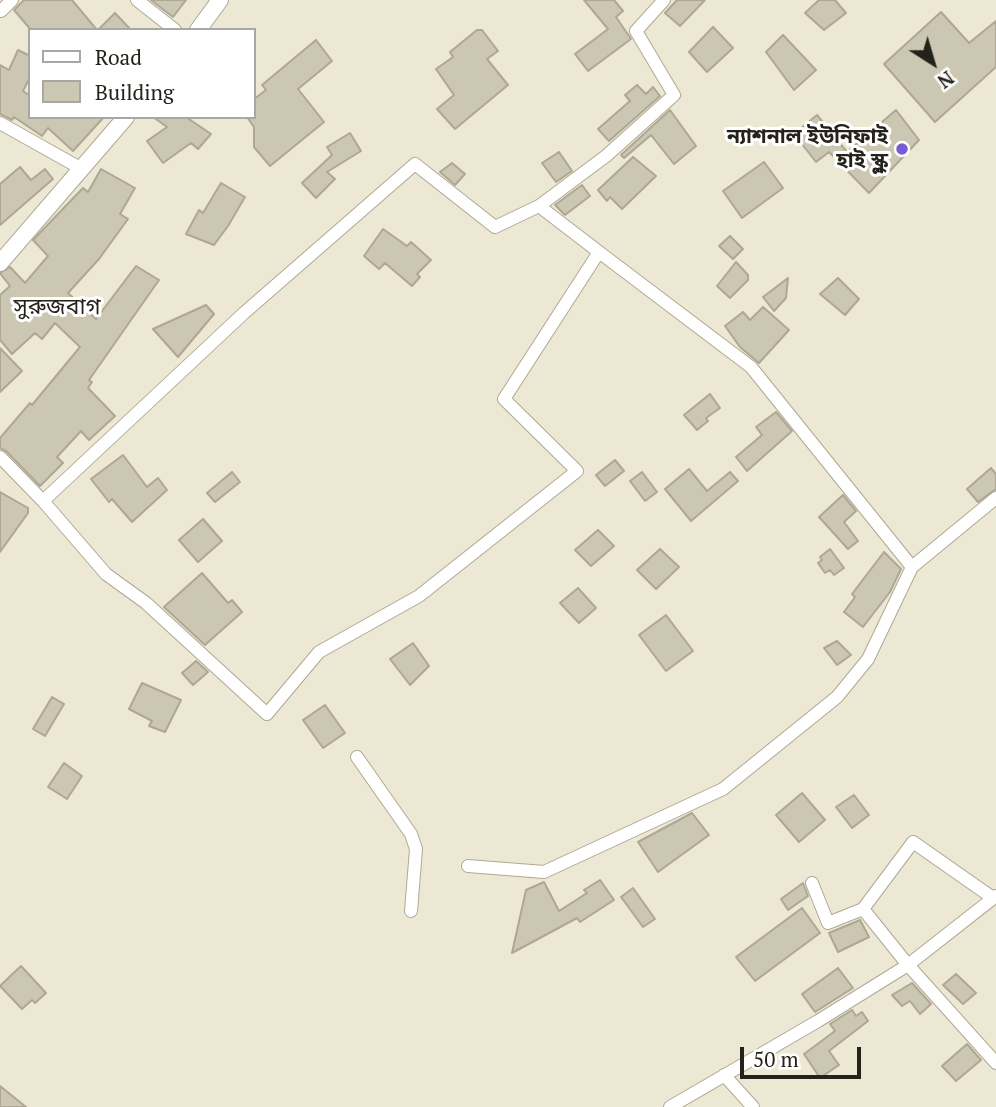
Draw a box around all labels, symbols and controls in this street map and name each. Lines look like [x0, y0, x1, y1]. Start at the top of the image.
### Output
legend [28, 28, 256, 119]
north arrow [898, 28, 968, 98]
text: Road [95, 43, 142, 71]
text: N [933, 66, 959, 94]
text: Building [95, 78, 174, 106]
place label: ন্যাশনাল ইউনিফাই হাই স্কুল [727, 124, 888, 174]
marker: ন্যাশনাল ইউনিফাই হাই স্কুল [894, 141, 910, 157]
district label: সুরুজবাগ [13, 293, 101, 321]
scale bar [744, 1034, 865, 1078]
text: 50 m [753, 1045, 799, 1073]

